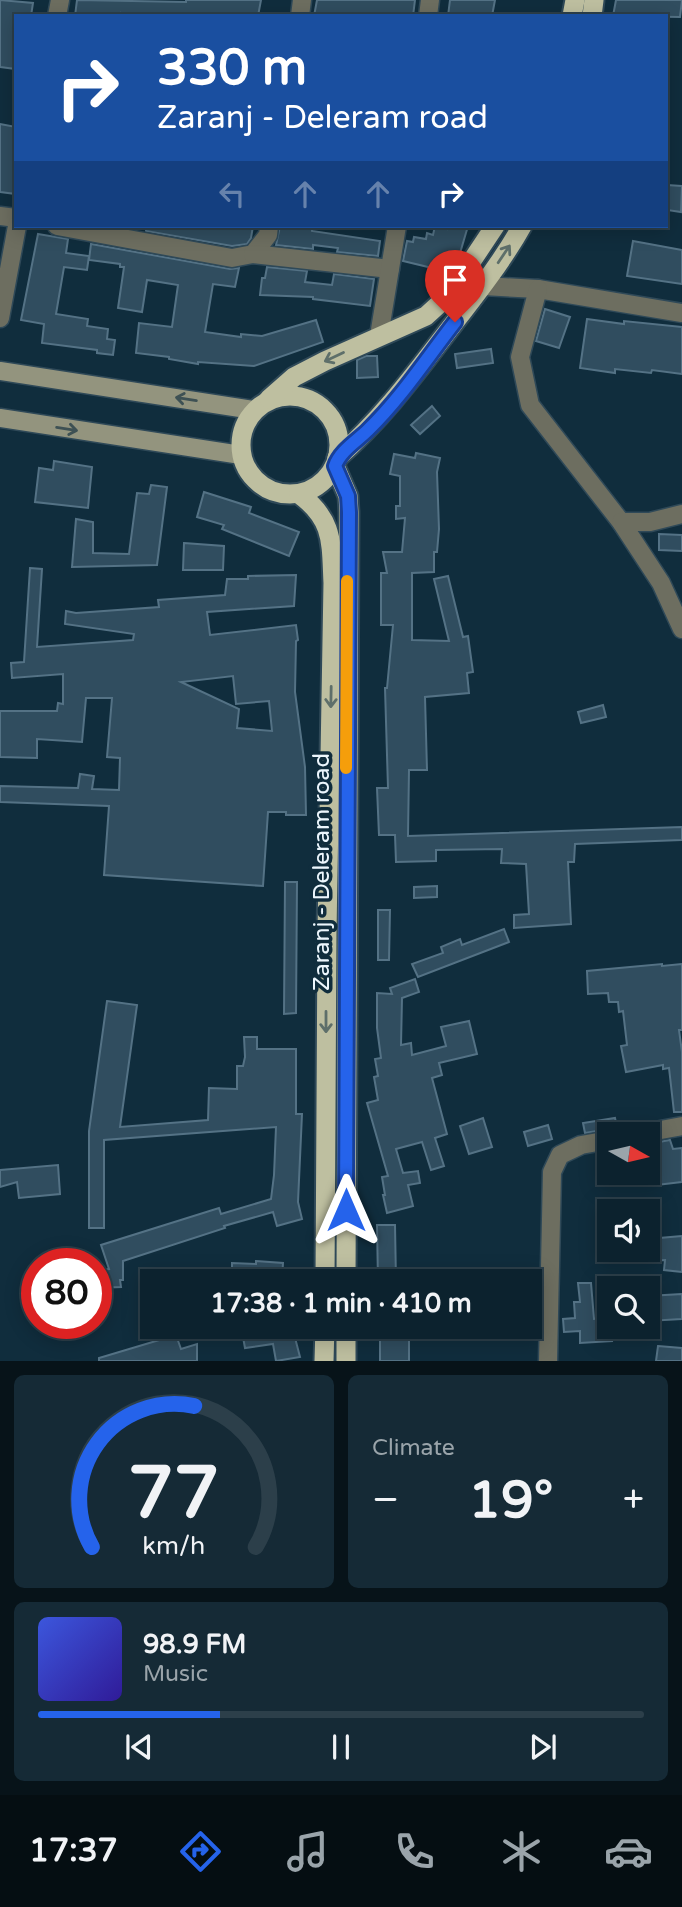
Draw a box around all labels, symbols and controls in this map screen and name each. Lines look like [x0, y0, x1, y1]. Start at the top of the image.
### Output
text: 330 m [157, 39, 307, 98]
icon: right [42, 42, 133, 133]
text: Zaranj - Deleram road [157, 99, 488, 137]
icon: left [213, 175, 251, 213]
icon: ahead [286, 175, 324, 213]
icon: ahead [359, 175, 397, 213]
icon: right [432, 175, 470, 213]
one-way arrow [497, 245, 511, 264]
pin [425, 250, 485, 322]
icon: arrive [436, 261, 474, 299]
one-way arrow [324, 351, 345, 364]
one-way arrow [175, 392, 198, 405]
one-way arrow [56, 423, 78, 436]
one-way arrow [324, 685, 338, 708]
street label: Zaranj - Deleram road [308, 753, 336, 991]
one-way arrow [319, 1011, 333, 1034]
north arrow [597, 1122, 660, 1185]
map controls [597, 1122, 660, 1339]
position arrow [309, 1173, 383, 1247]
button: sound [597, 1199, 660, 1262]
speed limit sign: 80 [21, 1248, 112, 1339]
button: search [597, 1276, 660, 1339]
text: 17:38 · 1 min · 410 m [210, 1288, 472, 1319]
text: Climate [372, 1434, 455, 1462]
text: 77 [128, 1451, 220, 1539]
text: 19° [468, 1469, 553, 1532]
text: − [372, 1477, 399, 1523]
text: + [623, 1477, 644, 1523]
text: km/h [143, 1531, 205, 1561]
text: 98.9 FM [143, 1629, 246, 1660]
text: Music [143, 1660, 208, 1688]
icon: previous [120, 1728, 158, 1766]
icon: pause [322, 1728, 360, 1766]
icon: next [524, 1728, 562, 1766]
icon: directions [176, 1827, 225, 1876]
icon: music [283, 1827, 332, 1876]
icon: phone [390, 1827, 439, 1876]
icon: climate [497, 1827, 546, 1876]
icon: car [604, 1827, 653, 1876]
text: 17:37 [29, 1832, 118, 1870]

